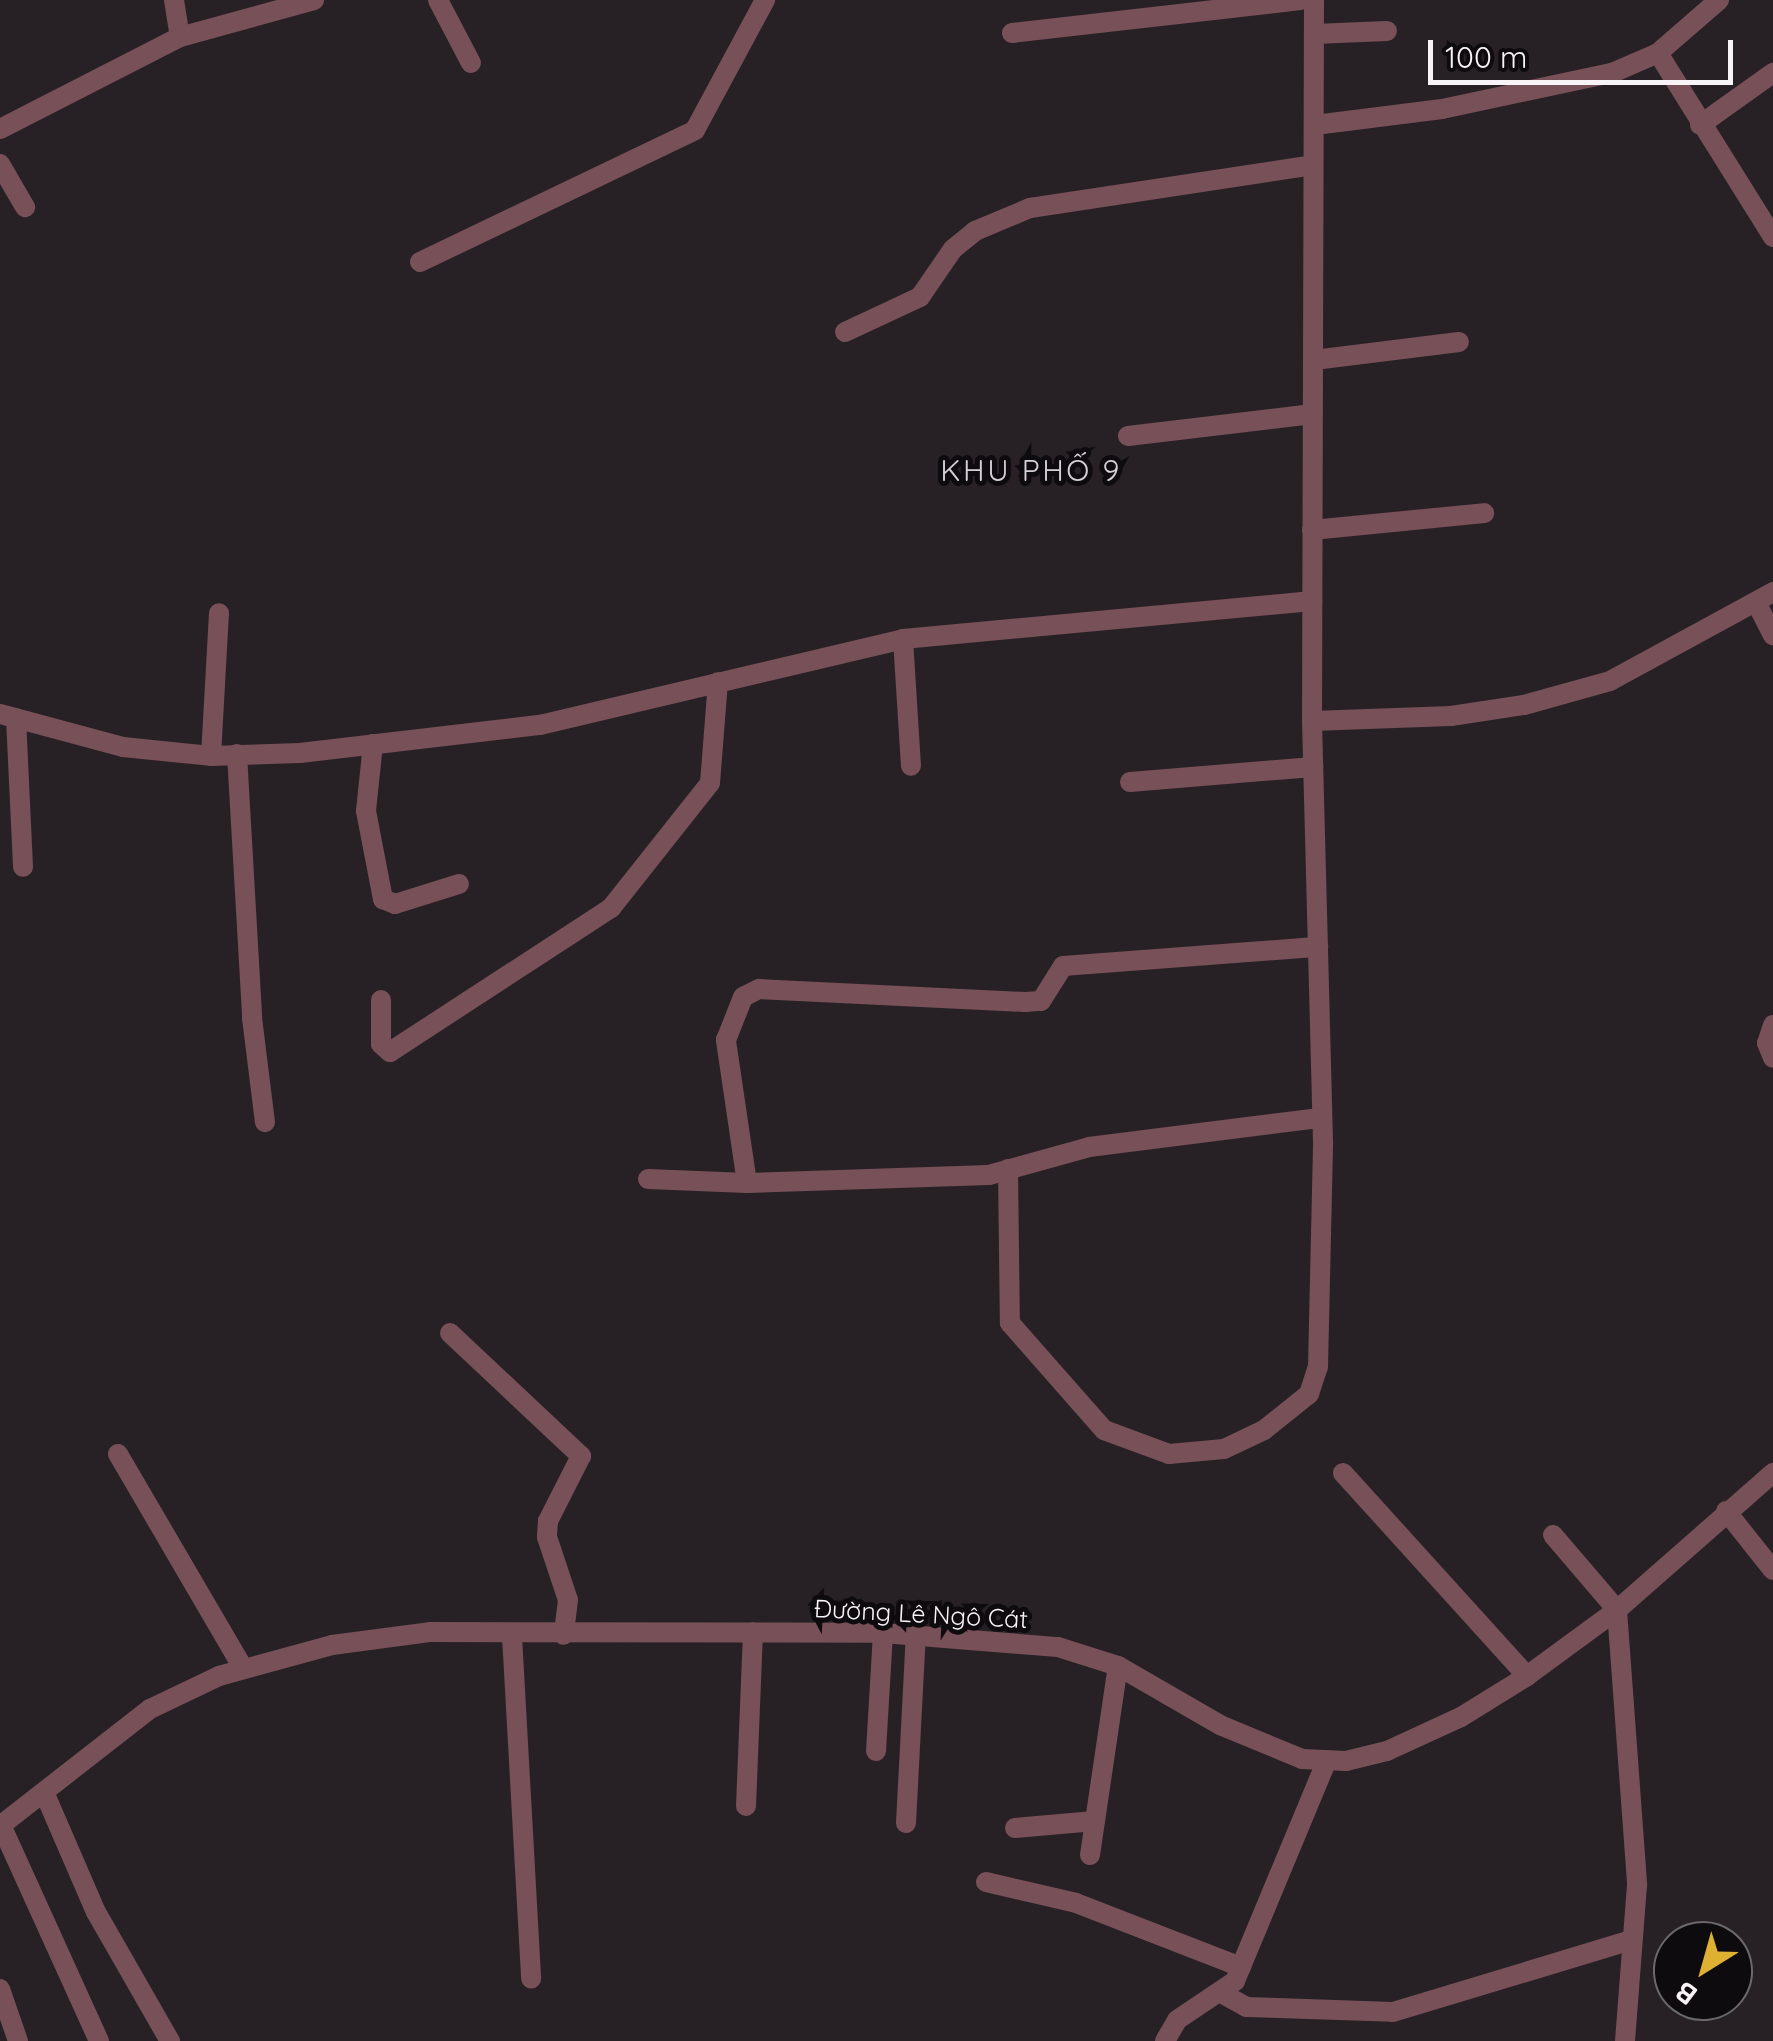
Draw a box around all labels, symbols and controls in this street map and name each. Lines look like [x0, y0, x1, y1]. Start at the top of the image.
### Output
scale bar [1433, 20, 1738, 82]
text: 100 m [1445, 38, 1527, 76]
district label: KHU PHỐ 9 [940, 452, 1122, 488]
street label: Đường Lê Ngô Cát [813, 1593, 1029, 1635]
north arrow [1653, 1921, 1753, 2021]
text: B [1668, 1974, 1704, 2013]

